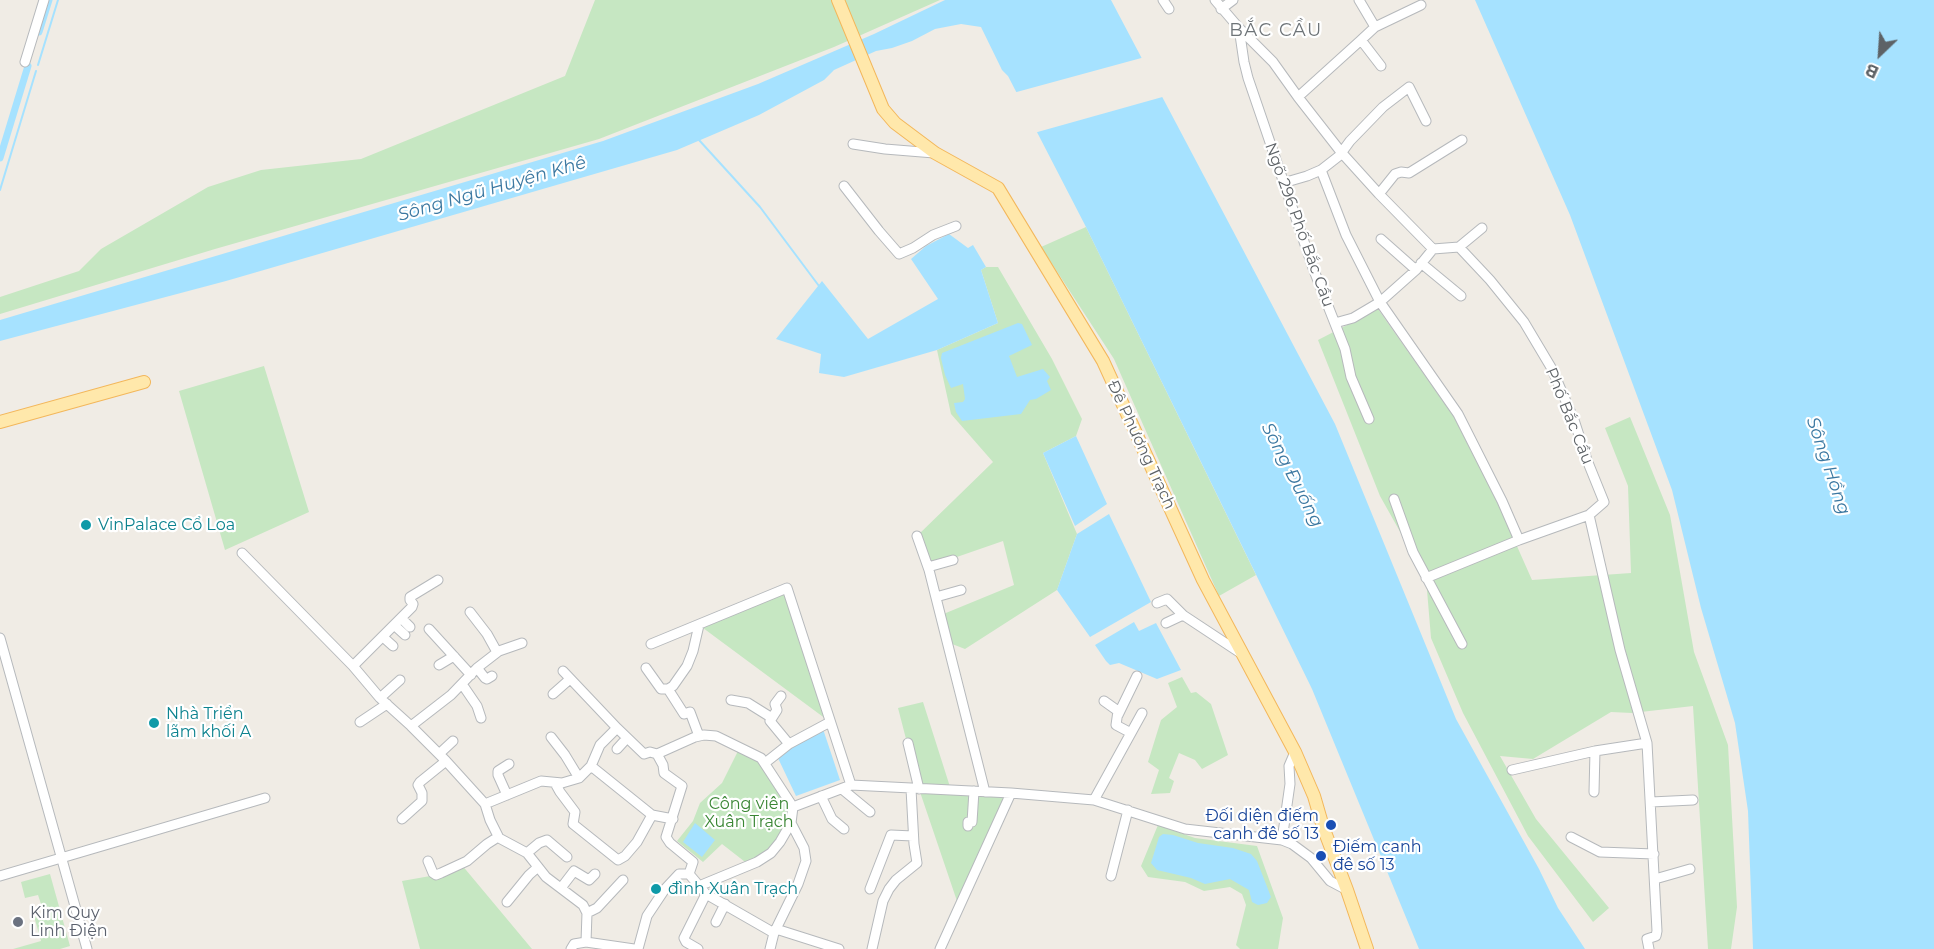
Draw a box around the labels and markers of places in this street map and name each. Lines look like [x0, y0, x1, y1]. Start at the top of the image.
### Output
place label: VinPalace Cổ Loa [98, 515, 235, 535]
marker: VinPalace Cổ Loa [79, 518, 93, 532]
place label: Nhà Triển lãm khối A [166, 704, 251, 742]
marker: Nhà Triển lãm khối A [147, 716, 161, 730]
place label: Đối diện điếm canh đê số 13 [1206, 806, 1319, 844]
marker: Đối diện điếm canh đê số 13 [1324, 818, 1338, 832]
place label: Điếm canh đê số 13 [1333, 837, 1422, 875]
marker: Điếm canh đê số 13 [1314, 849, 1328, 863]
place label: đình Xuân Trạch [668, 879, 798, 899]
marker: đình Xuân Trạch [649, 882, 663, 896]
place label: Kim Quy Linh Điện [30, 903, 108, 941]
marker: Kim Quy Linh Điện [11, 915, 25, 929]

